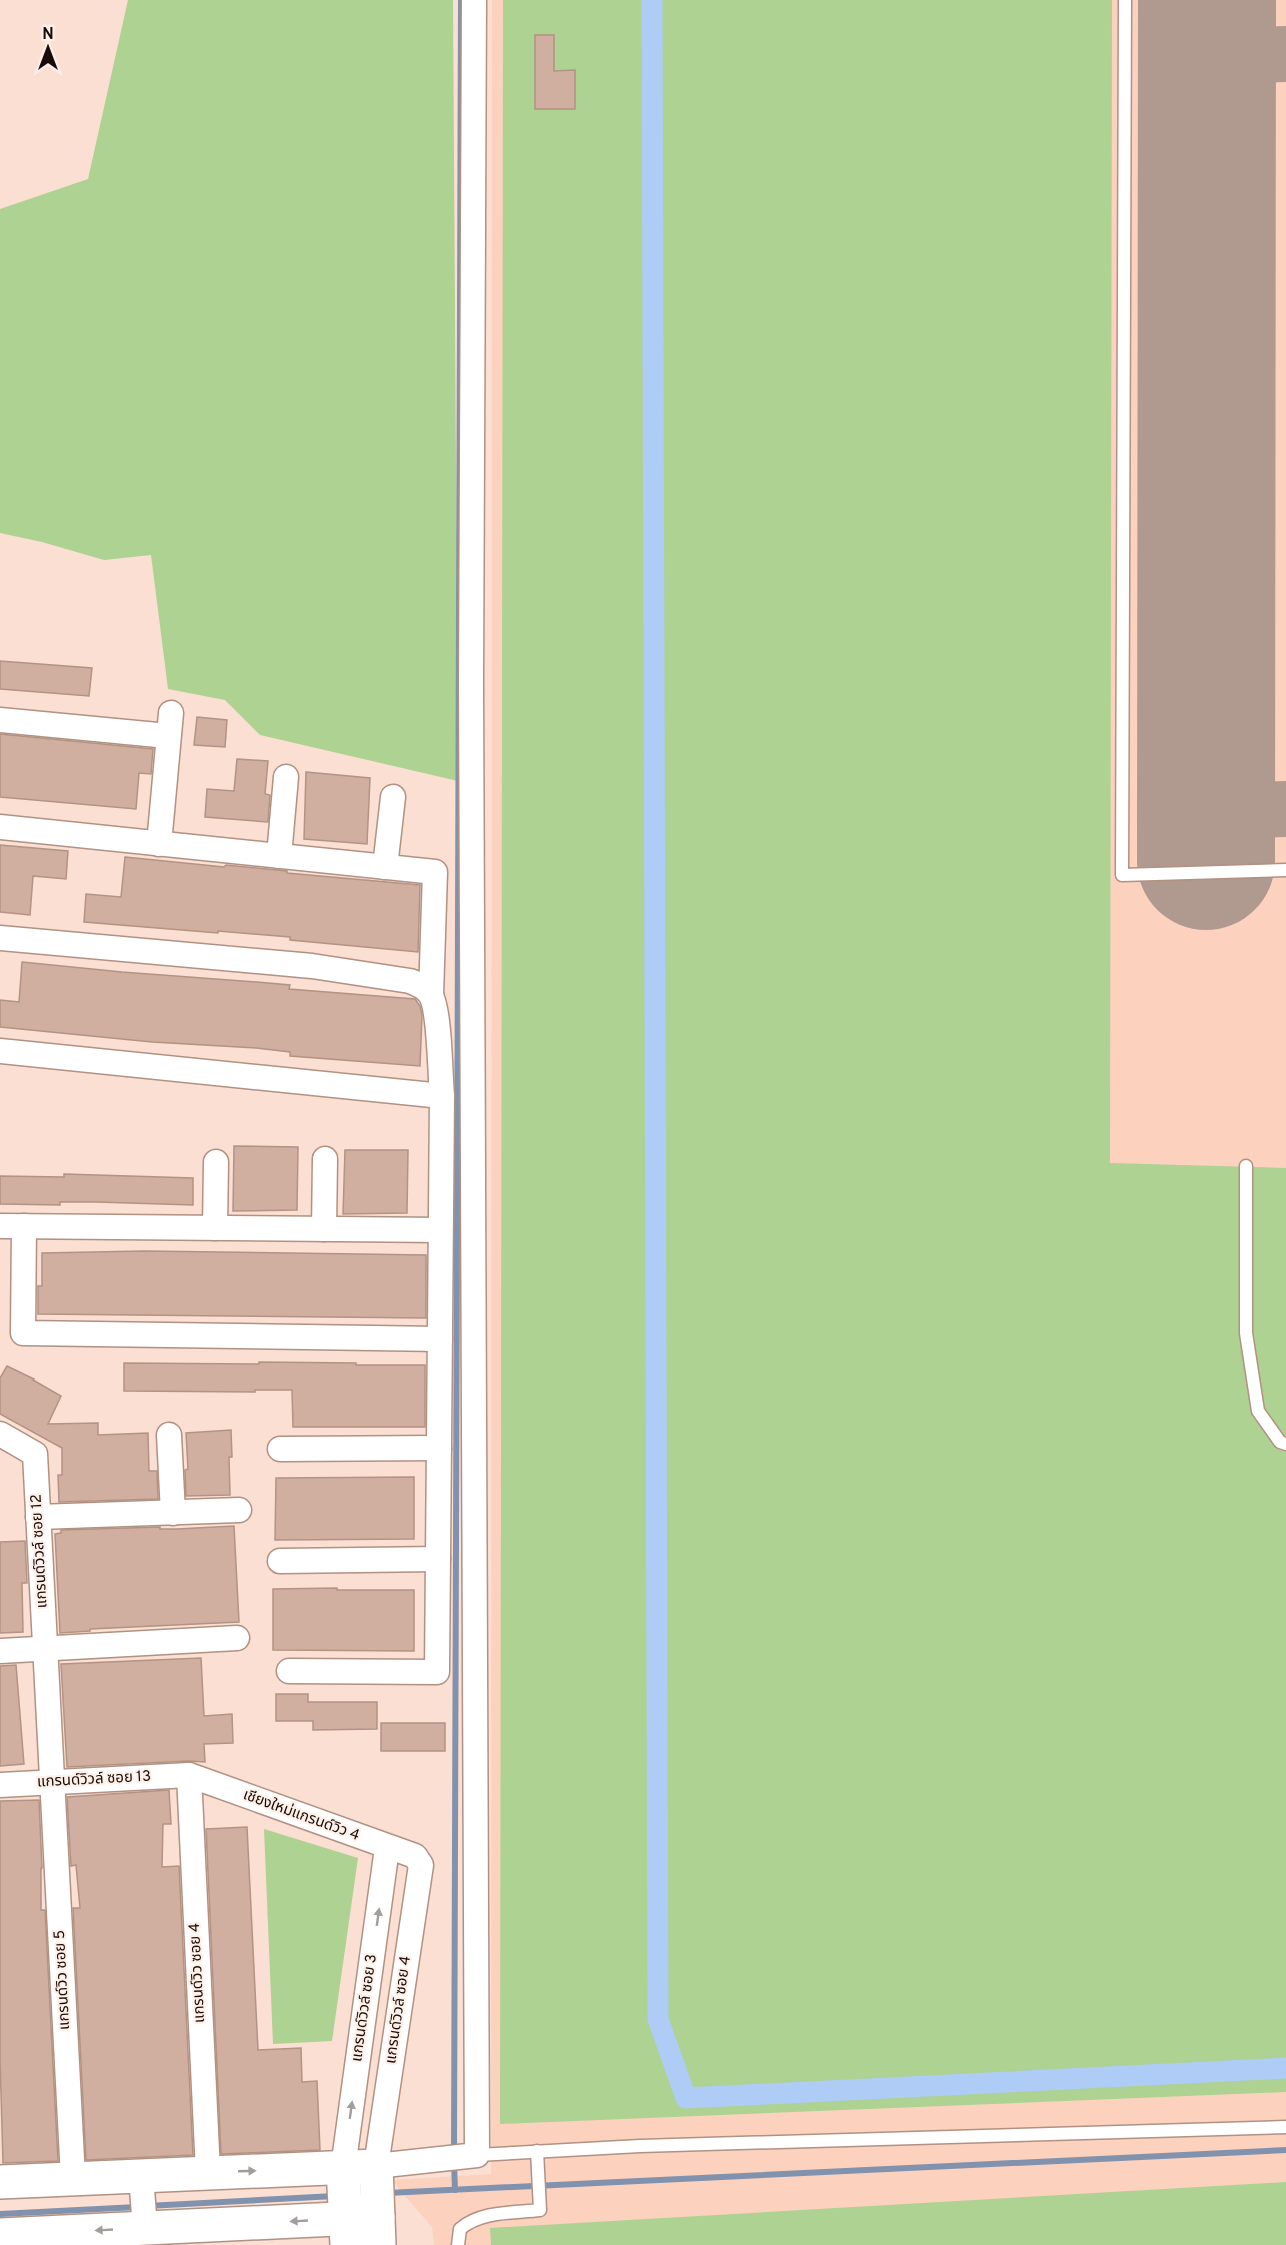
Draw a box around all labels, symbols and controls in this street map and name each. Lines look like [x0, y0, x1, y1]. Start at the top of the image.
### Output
north arrow [18, 18, 78, 78]
text: N [42, 25, 54, 45]
street label: แกรนด์วิวล์ ซอย 12 [28, 1493, 52, 1609]
street label: แกรนด์วิวล์ ซอย 13 [37, 1768, 151, 1792]
street label: เชียงใหม่แกรนด์วิว 4 [240, 1785, 362, 1846]
one-way arrow [373, 1907, 382, 1926]
street label: แกรนด์วิว ซอย 4 [186, 1922, 210, 2024]
street label: แกรนด์วิว ซอย 5 [51, 1929, 75, 2031]
street label: แกรนด์วิวล์ ซอย 3 [348, 1953, 382, 2063]
street label: แกรนด์วิวล์ ซอย 4 [382, 1955, 416, 2065]
one-way arrow [347, 2100, 356, 2119]
one-way arrow [238, 2166, 257, 2175]
one-way arrow [289, 2217, 308, 2226]
one-way arrow [95, 2226, 114, 2235]

